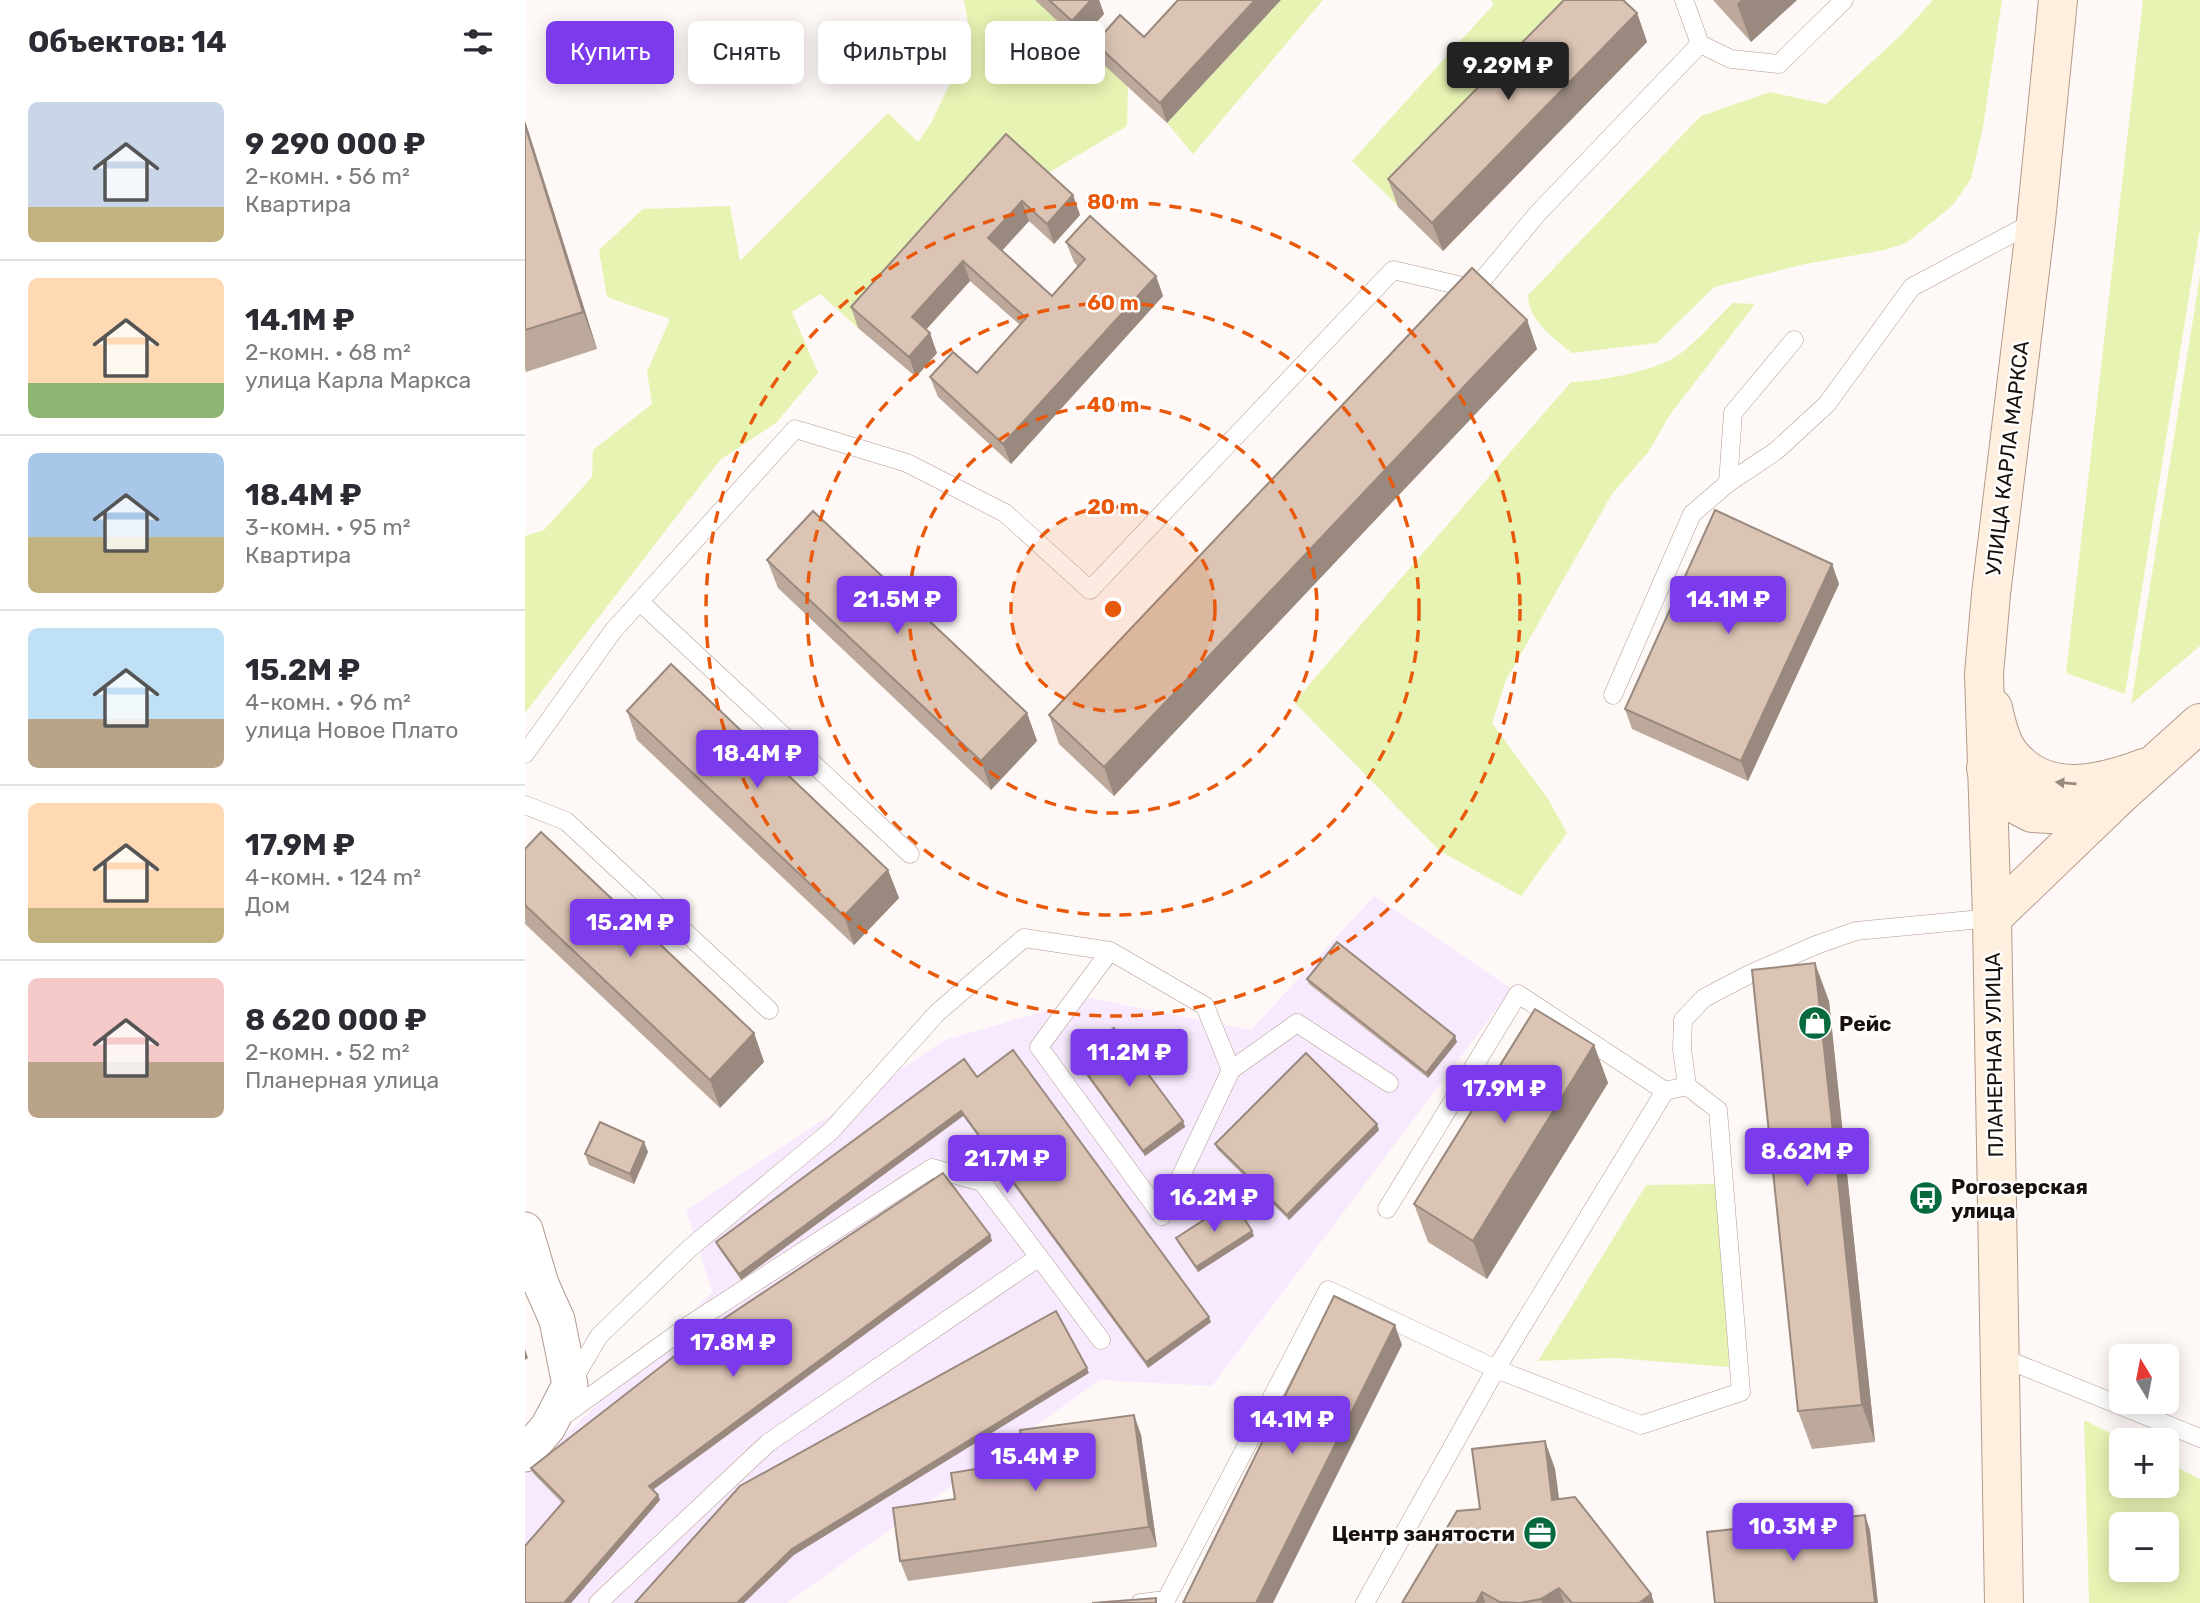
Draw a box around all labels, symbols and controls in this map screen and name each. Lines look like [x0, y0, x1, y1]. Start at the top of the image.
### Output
chip: Купить [546, 21, 674, 84]
chip: Снять [688, 21, 804, 84]
chip: Фильтры [818, 21, 971, 84]
chip: Новое [985, 21, 1105, 84]
icon: filters [459, 23, 497, 61]
text: Объектов: 14 [28, 24, 227, 60]
pin: 9.29M ₽ [1443, 42, 1573, 102]
text: 9.29M ₽ [1463, 51, 1553, 79]
text: 9 290 000 ₽ [245, 126, 425, 162]
icon: home [84, 130, 168, 214]
text: 2-комн. · 56 m² [245, 162, 410, 190]
text: 80 m [1087, 189, 1139, 214]
text: Квартира [245, 190, 351, 218]
text: 60 m [1087, 290, 1139, 315]
text: 14.1M ₽ [245, 302, 355, 338]
icon: home [84, 306, 168, 390]
text: 2-комн. · 68 m² [245, 338, 411, 366]
street label: УЛИЦА КАРЛА МАРКСА [1980, 339, 2034, 577]
text: улица Карла Маркса [245, 366, 471, 394]
text: 40 m [1087, 392, 1139, 417]
text: 18.4M ₽ [245, 477, 362, 513]
icon: home [84, 481, 168, 565]
text: 20 m [1087, 494, 1139, 519]
text: 3-комн. · 95 m² [245, 513, 411, 541]
text: Квартира [245, 541, 351, 569]
pin: 21.5M ₽ [832, 576, 962, 636]
pin: 14.1M ₽ [1663, 576, 1793, 636]
text: 21.5M ₽ [853, 585, 941, 613]
text: 14.1M ₽ [1686, 585, 1770, 613]
centre of rings [1101, 597, 1125, 621]
text: 15.2M ₽ [245, 652, 360, 688]
icon: home [84, 656, 168, 740]
text: 4-комн. · 96 m² [245, 688, 411, 716]
text: улица Новое Плато [245, 716, 458, 744]
pin: 18.4M ₽ [692, 730, 822, 790]
text: 18.4M ₽ [712, 739, 802, 767]
one-way arrow [2055, 777, 2077, 788]
text: 17.9M ₽ [245, 827, 355, 863]
icon: home [84, 831, 168, 915]
text: 4-комн. · 124 m² [245, 863, 421, 891]
text: Дом [245, 891, 290, 919]
pin: 15.2M ₽ [565, 900, 695, 959]
text: 15.2M ₽ [586, 908, 674, 936]
street label: ПЛАНЕРНАЯ УЛИЦА [1980, 952, 2008, 1158]
text: 8 620 000 ₽ [245, 1002, 427, 1038]
shop icon: Рейс [1796, 1004, 1834, 1042]
icon: home [84, 1006, 168, 1090]
place label: Рейс [1839, 1011, 1891, 1036]
pin: 11.2M ₽ [1064, 1030, 1194, 1089]
text: 2-комн. · 52 m² [245, 1038, 410, 1066]
text: 11.2M ₽ [1087, 1038, 1171, 1066]
text: Планерная улица [245, 1066, 439, 1094]
pin: 17.9M ₽ [1439, 1066, 1569, 1125]
text: 17.9M ₽ [1462, 1074, 1546, 1102]
pin: 8.62M ₽ [1742, 1128, 1872, 1188]
pin: 21.7M ₽ [942, 1136, 1072, 1195]
text: 8.62M ₽ [1761, 1137, 1853, 1165]
text: 21.7M ₽ [964, 1144, 1050, 1172]
pin: 16.2M ₽ [1149, 1174, 1279, 1234]
place label: Рогозерская улица [1951, 1174, 2088, 1223]
bus stop icon: Рогозерская улица [1907, 1179, 1945, 1217]
text: 16.2M ₽ [1170, 1183, 1258, 1211]
pin: 17.8M ₽ [668, 1320, 798, 1379]
text: 17.8M ₽ [690, 1328, 776, 1356]
north arrow [2109, 1344, 2179, 1414]
map controls [2109, 1344, 2179, 1582]
pin: 14.1M ₽ [1227, 1396, 1357, 1456]
text: 14.1M ₽ [1250, 1405, 1334, 1433]
button: + [2109, 1428, 2179, 1498]
pin: 15.4M ₽ [970, 1434, 1100, 1493]
text: 15.4M ₽ [991, 1442, 1079, 1470]
pin: 10.3M ₽ [1728, 1504, 1858, 1563]
text: 10.3M ₽ [1748, 1512, 1838, 1540]
button: − [2109, 1512, 2179, 1582]
office icon: Центр занятости [1521, 1514, 1559, 1552]
place label: Центр занятости [1332, 1521, 1515, 1546]

